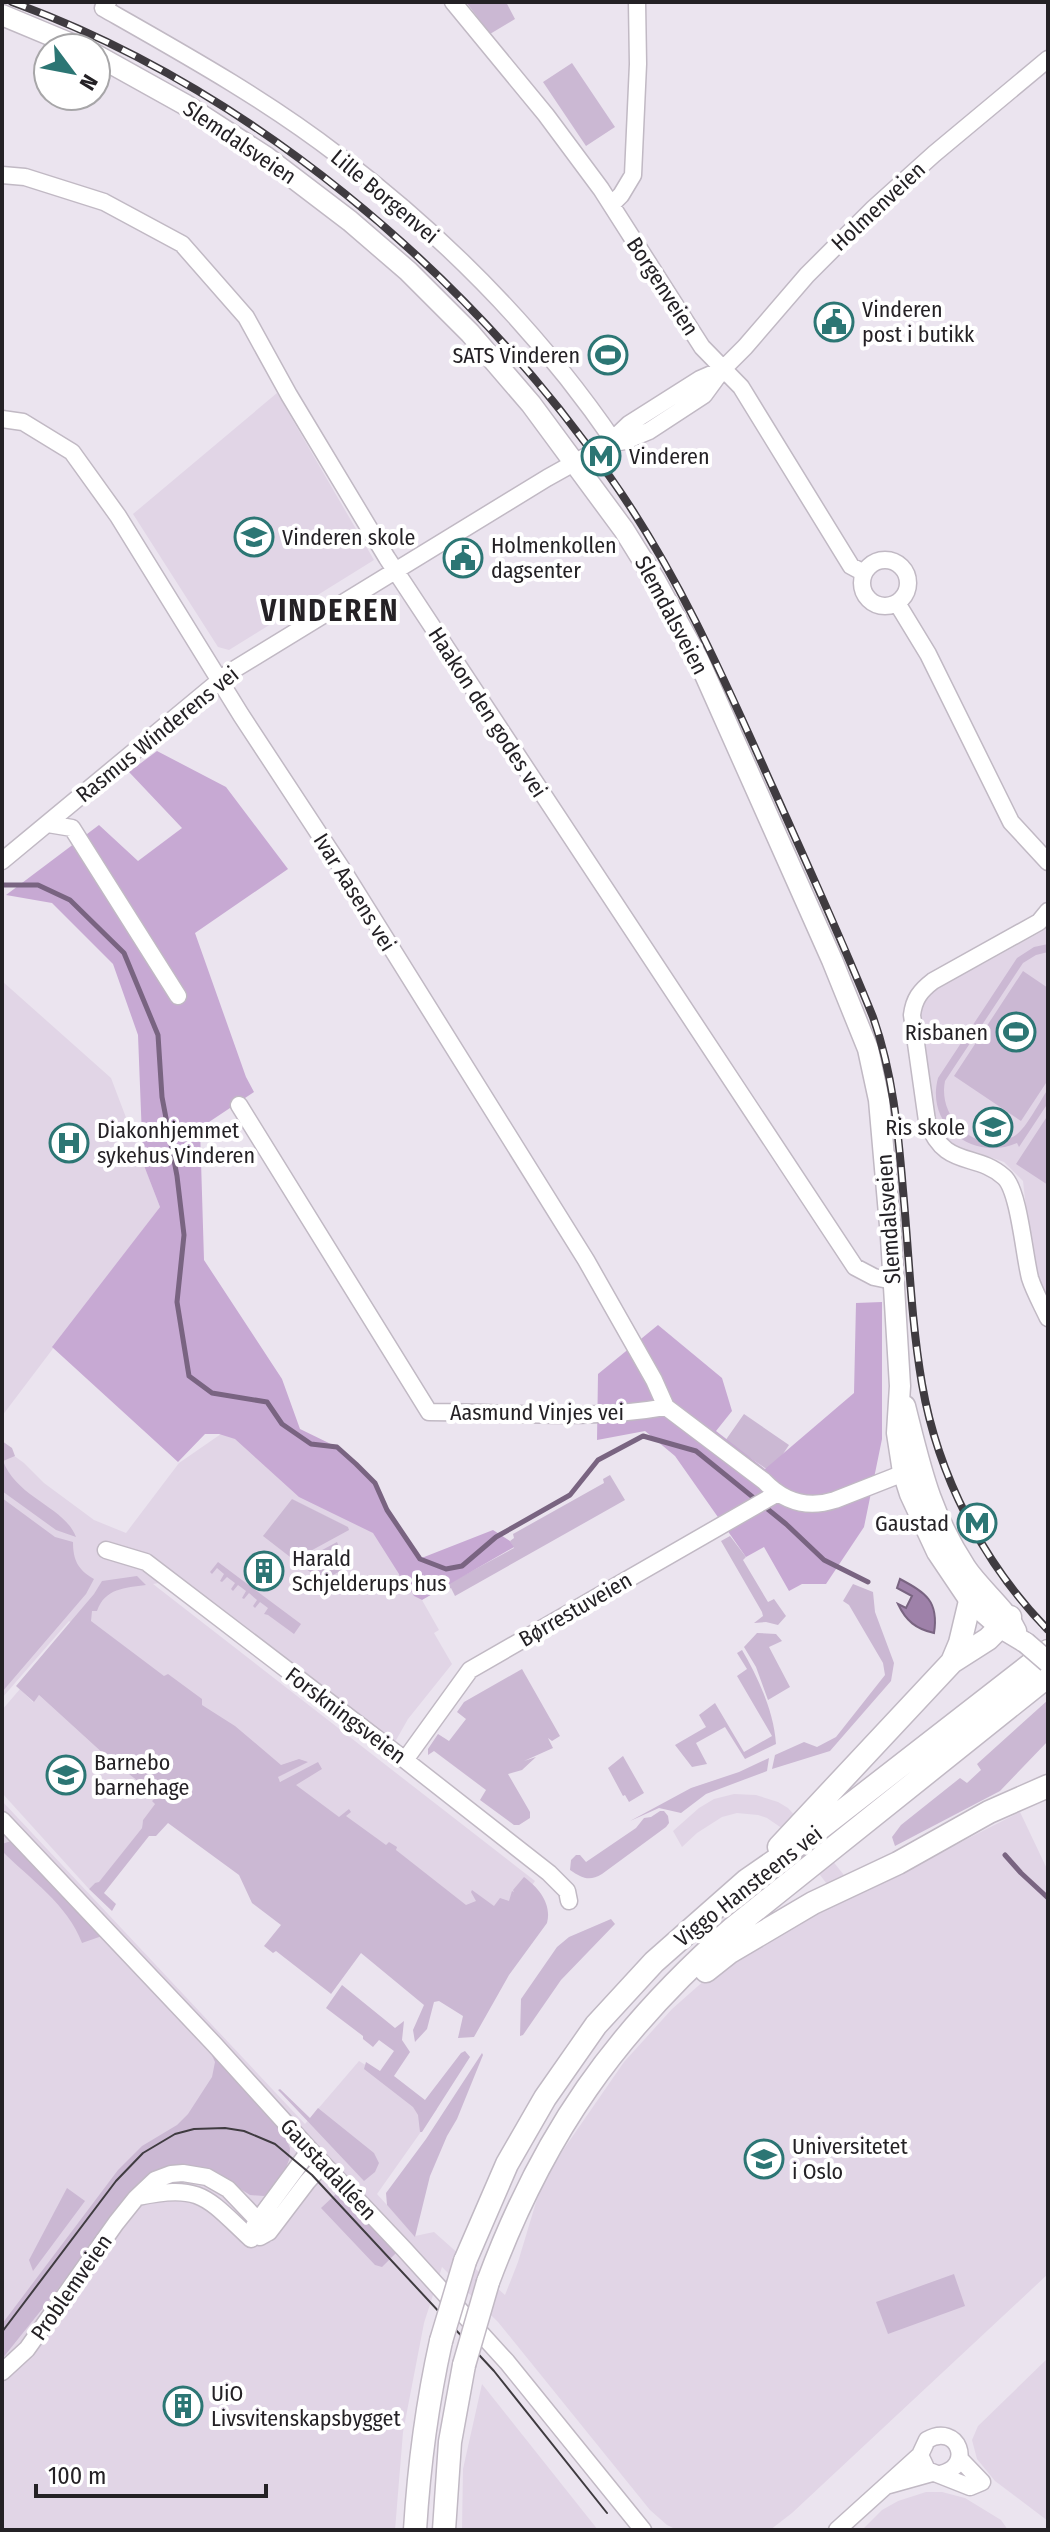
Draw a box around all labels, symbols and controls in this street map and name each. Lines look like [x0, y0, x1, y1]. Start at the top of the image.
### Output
north arrow [32, 32, 112, 112]
text: N [74, 70, 103, 95]
street label: Slemdalsveien [178, 95, 301, 190]
street label: Lille Borgenvei [325, 144, 444, 249]
street label: Holmenveien [826, 156, 931, 257]
street label: Borgenveien [621, 232, 704, 341]
place label: Vinderen post i butikk [862, 296, 975, 348]
public building icon: Vinderen post i butikk [813, 301, 855, 343]
sports icon: SATS Vinderen [587, 334, 629, 376]
place label: SATS Vinderen [452, 342, 580, 369]
metro station icon: Vinderen [580, 435, 622, 477]
place label: Vinderen [629, 443, 710, 470]
school or university icon: Vinderen skole [233, 516, 275, 558]
place label: Vinderen skole [282, 524, 415, 551]
place label: Holmenkollen dagsenter [491, 532, 617, 584]
public building icon: Holmenkollen dagsenter [442, 537, 484, 579]
street label: Slemdalsveien [629, 551, 714, 679]
district label: VINDEREN [260, 593, 399, 629]
street label: Haakon den godes vei [422, 622, 553, 802]
street label: Rasmus Winderens vei [71, 661, 244, 808]
street label: Ivar Aasens vei [308, 828, 401, 956]
sports icon: Risbanen [995, 1011, 1037, 1053]
place label: Risbanen [905, 1019, 988, 1046]
school or university icon: Ris skole [972, 1106, 1014, 1148]
place label: Ris skole [885, 1114, 965, 1141]
place label: Diakonhjemmet sykehus Vinderen [97, 1117, 255, 1169]
hospital icon: Diakonhjemmet sykehus Vinderen [48, 1122, 90, 1164]
street label: Slemdalsveien [870, 1153, 907, 1285]
street label: Aasmund Vinjes vei [450, 1399, 624, 1426]
metro station icon: Gaustad [956, 1502, 998, 1544]
place label: Gaustad [875, 1510, 949, 1537]
place label: Harald Schjelderups hus [292, 1545, 447, 1597]
building icon: Harald Schjelderups hus [243, 1550, 285, 1592]
street label: Børrestuveien [514, 1566, 637, 1653]
street label: Forskningsveien [280, 1661, 411, 1770]
place label: Barnebo barnehage [94, 1749, 189, 1801]
school or university icon: Barnebo barnehage [45, 1754, 87, 1796]
street label: Viggo Hansteens vei [669, 1820, 827, 1952]
street label: Gaustadalléen [275, 2113, 383, 2226]
place label: Universitetet i Oslo [792, 2133, 908, 2185]
school or university icon: Universitetet i Oslo [743, 2138, 785, 2180]
street label: Problemveien [25, 2229, 118, 2346]
place label: UiO Livsvitenskapsbygget [211, 2380, 401, 2432]
building icon: UiO Livsvitenskapsbygget [162, 2385, 204, 2427]
scale bar [36, 2448, 266, 2498]
text: 100 m [48, 2462, 106, 2490]

